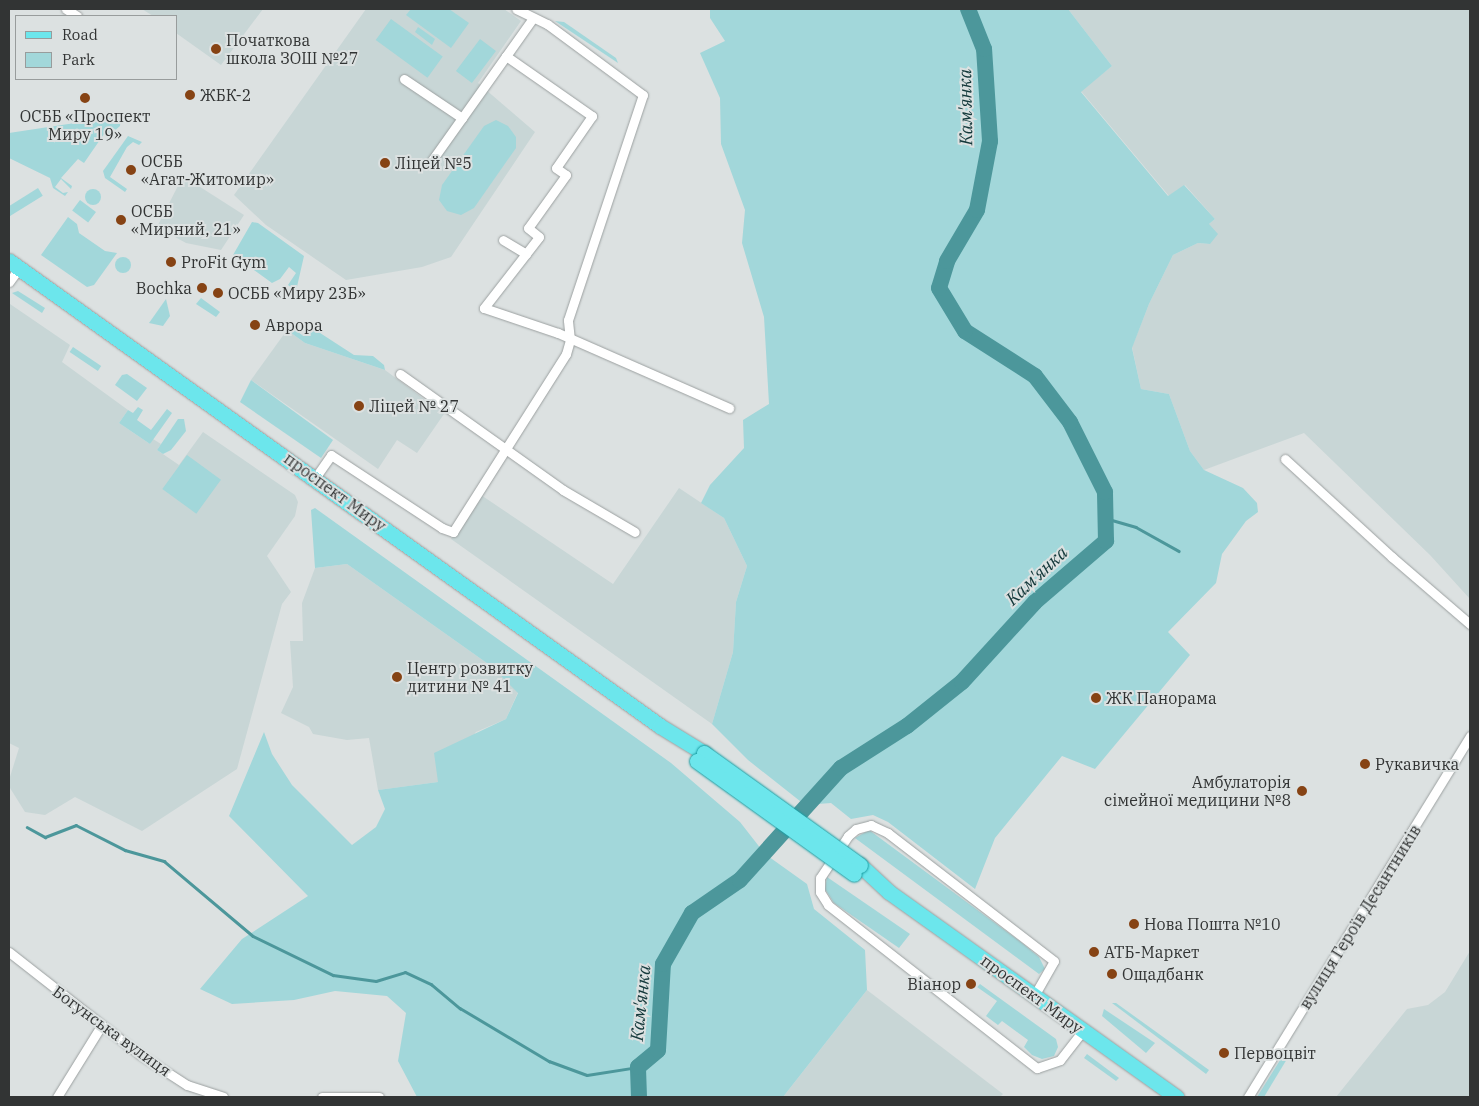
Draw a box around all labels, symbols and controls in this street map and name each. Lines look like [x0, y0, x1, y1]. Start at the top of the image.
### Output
legend [15, 15, 178, 80]
text: Road [62, 25, 98, 44]
place label: Початкова школа ЗОШ №27 [226, 30, 358, 68]
marker: Початкова школа ЗОШ №27 [210, 43, 222, 55]
text: Park [62, 50, 95, 69]
water label: Кам'янка [955, 69, 977, 145]
place label: ЖБК-2 [200, 85, 251, 105]
marker: ЖБК-2 [184, 89, 196, 101]
marker: ОСББ «Проспект Миру 19» [79, 92, 91, 104]
place label: ОСББ «Проспект Миру 19» [20, 106, 150, 144]
place label: ОСББ «Агат-Житомир» [141, 151, 274, 189]
place label: Ліцей №5 [395, 153, 472, 173]
marker: Ліцей №5 [379, 157, 391, 169]
marker: ОСББ «Агат-Житомир» [125, 164, 137, 176]
place label: ОСББ «Мирний, 21» [131, 201, 241, 239]
marker: ОСББ «Мирний, 21» [115, 214, 127, 226]
place label: ProFit Gym [181, 252, 266, 272]
marker: ProFit Gym [165, 256, 177, 268]
place label: Bochka [136, 278, 192, 298]
marker: Bochka [196, 282, 208, 294]
place label: ОСББ «Миру 23Б» [228, 283, 366, 303]
marker: ОСББ «Миру 23Б» [212, 287, 224, 299]
place label: Аврора [265, 315, 323, 335]
marker: Аврора [249, 319, 261, 331]
place label: Ліцей № 27 [369, 396, 459, 416]
marker: Ліцей № 27 [353, 400, 365, 412]
street label: проспект Миру [280, 449, 390, 535]
water label: Кам'янка [1002, 542, 1072, 610]
place label: Центр розвитку дитини № 41 [407, 658, 533, 696]
marker: Центр розвитку дитини № 41 [391, 671, 403, 683]
place label: ЖК Панорама [1106, 688, 1217, 708]
marker: ЖК Панорама [1090, 692, 1102, 704]
place label: Рукавичка [1375, 754, 1459, 774]
marker: Рукавичка [1359, 758, 1371, 770]
place label: Амбулаторія сімейної медицини №8 [1104, 772, 1291, 810]
marker: Амбулаторія сімейної медицини №8 [1295, 784, 1309, 798]
street label: вулиця Героїв Десантників [1295, 821, 1425, 1013]
place label: Нова Пошта №10 [1144, 914, 1281, 934]
marker: Нова Пошта №10 [1128, 918, 1140, 930]
place label: АТБ-Маркет [1104, 942, 1199, 962]
marker: АТБ-Маркет [1088, 946, 1100, 958]
street label: проспект Миру [977, 951, 1087, 1037]
water label: Кам'янка [626, 964, 656, 1042]
place label: Ощадбанк [1122, 964, 1204, 984]
marker: Ощадбанк [1106, 968, 1118, 980]
place label: Віанор [907, 974, 961, 994]
marker: Віанор [965, 978, 977, 990]
street label: Богунська вулиця [49, 982, 175, 1080]
place label: Первоцвіт [1234, 1043, 1316, 1063]
marker: Первоцвіт [1218, 1047, 1230, 1059]

